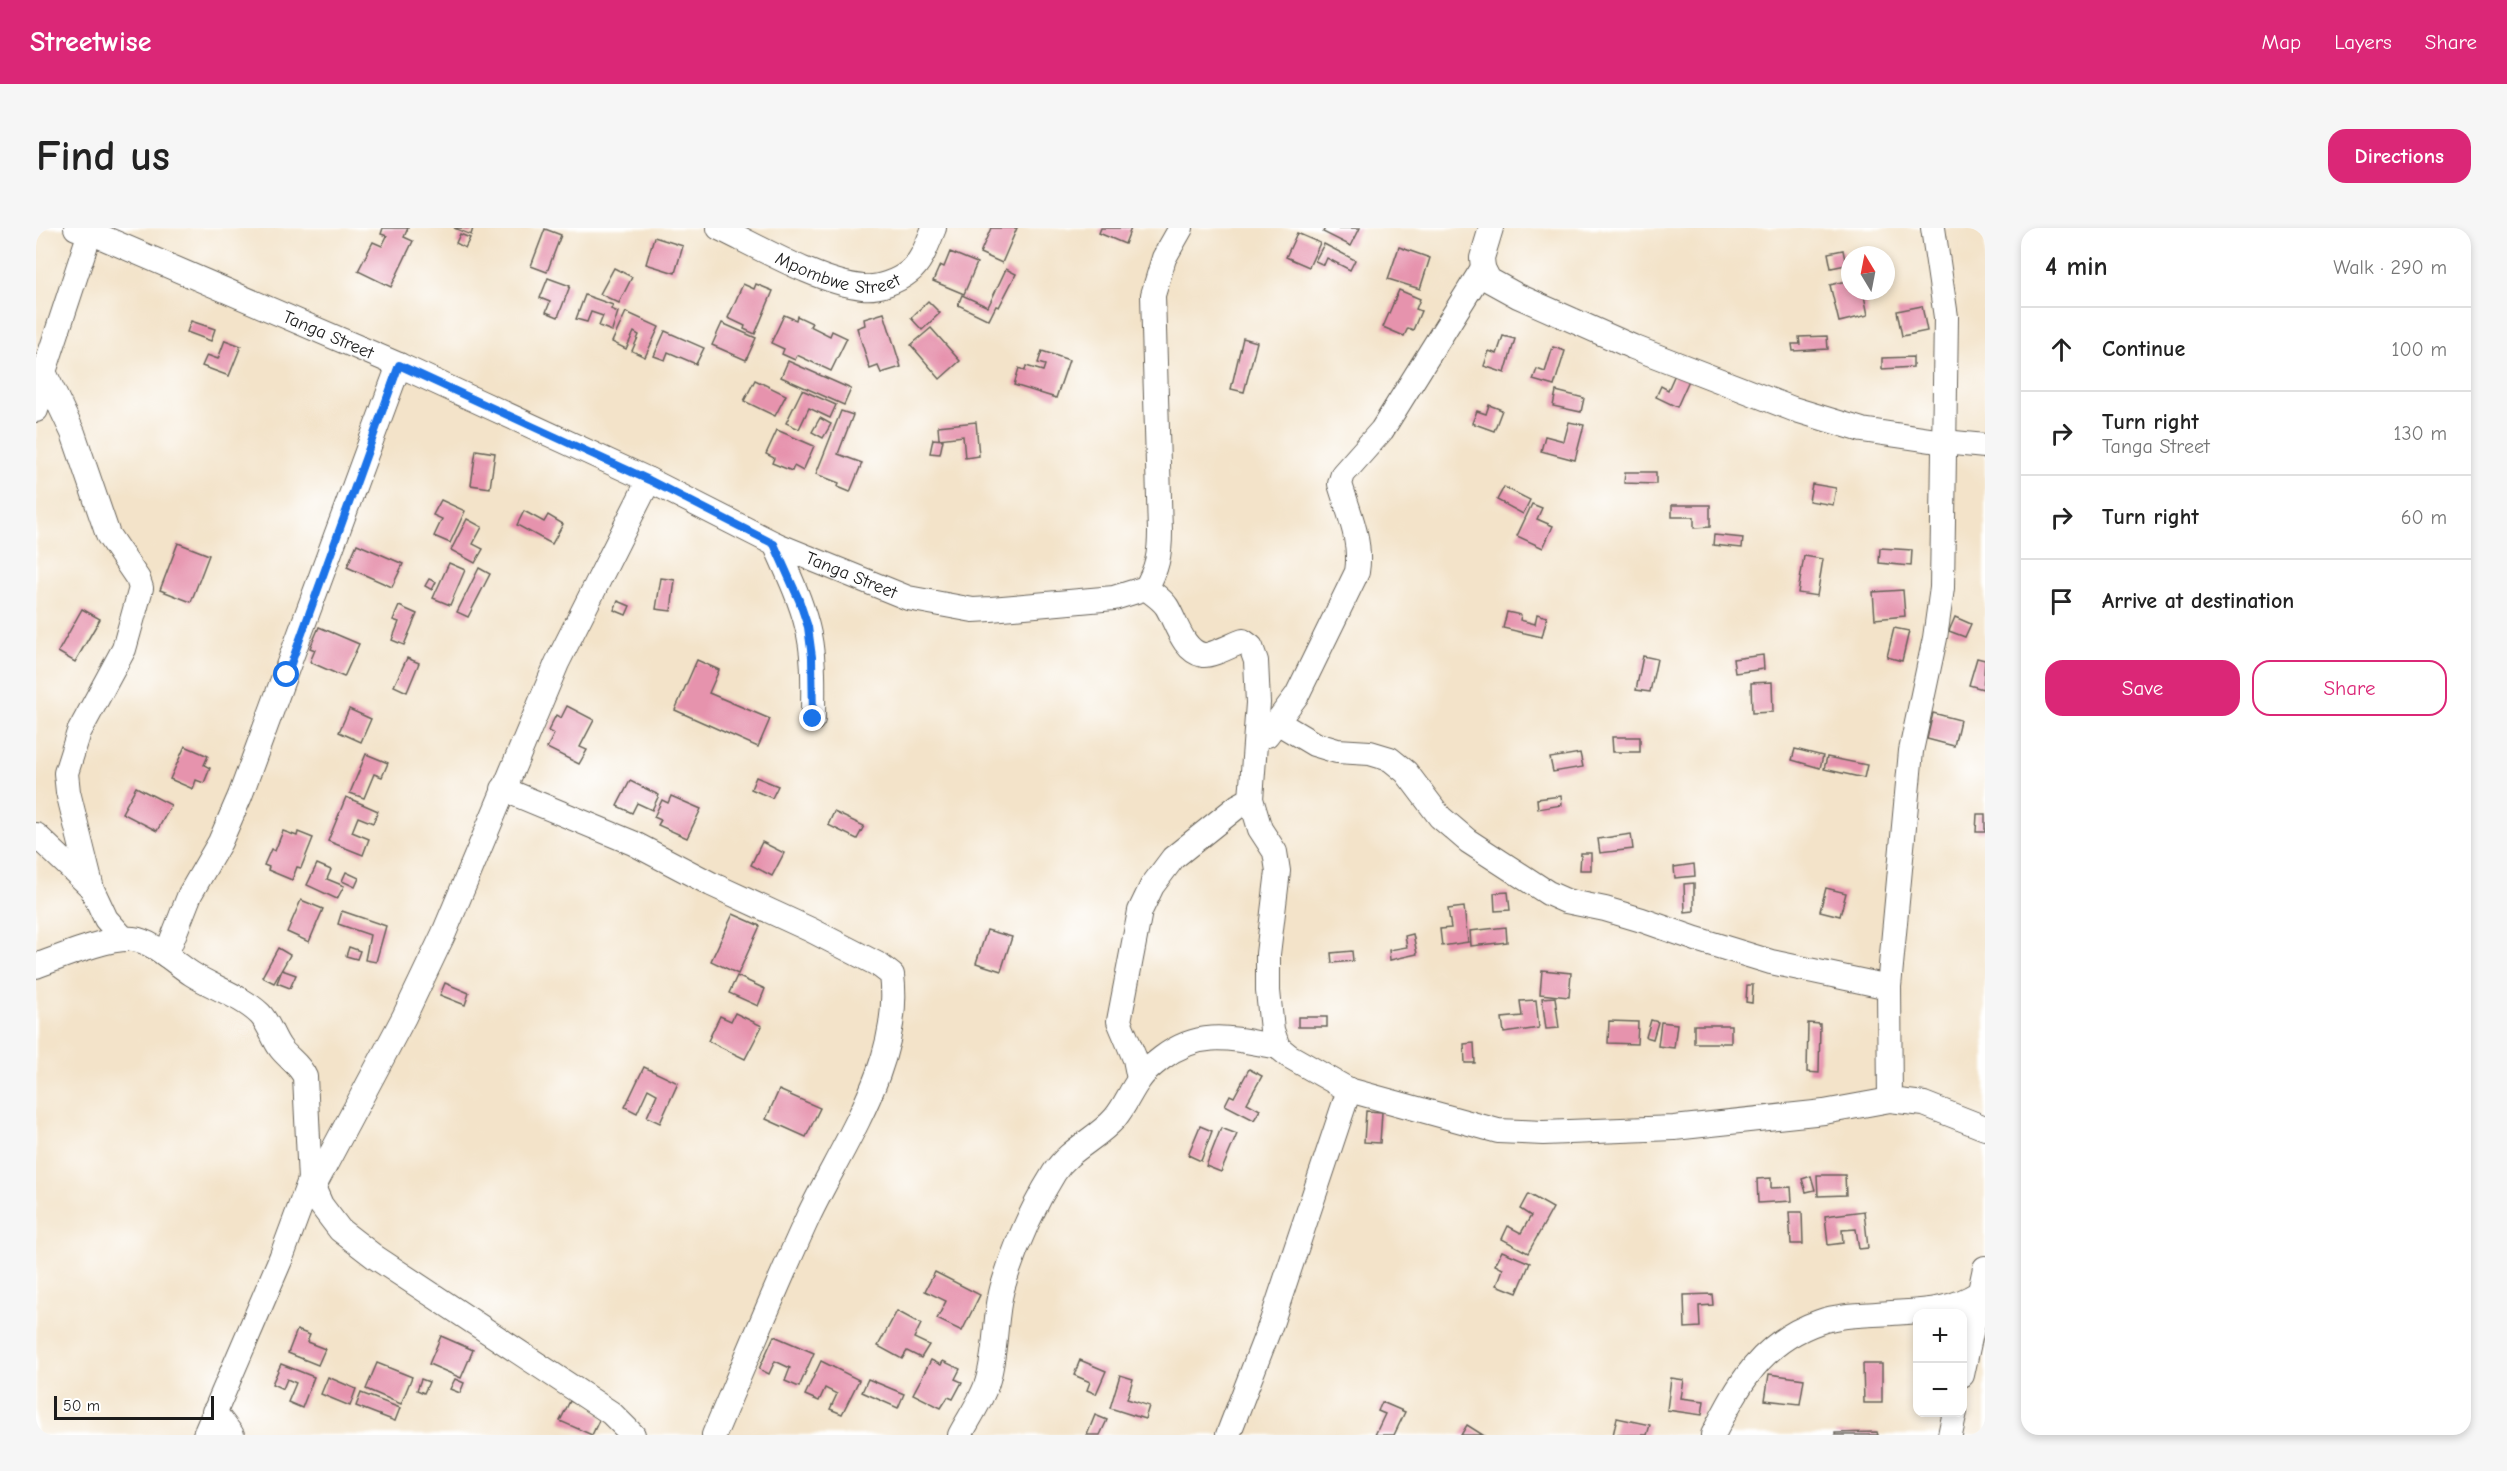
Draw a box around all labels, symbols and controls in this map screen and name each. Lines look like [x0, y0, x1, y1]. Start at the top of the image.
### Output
text: Streetwise [30, 26, 151, 58]
text: Map [2262, 30, 2301, 54]
text: Layers [2334, 30, 2392, 54]
text: Share [2425, 30, 2477, 54]
button: Directions [2328, 129, 2471, 183]
text: Find us [36, 132, 170, 181]
north arrow [1841, 246, 1895, 300]
street label: Mpombwe Street [772, 247, 904, 298]
text: 4 min [2045, 252, 2108, 282]
text: Walk · 290 m [2333, 256, 2447, 279]
street label: Tanga Street [280, 306, 378, 364]
icon: ahead [2045, 333, 2078, 366]
text: Continue [2102, 336, 2185, 362]
text: 100 m [2392, 338, 2447, 361]
text: Turn right [2102, 409, 2199, 435]
icon: right [2045, 417, 2078, 450]
text: 130 m [2394, 422, 2447, 445]
text: Tanga Street [2102, 435, 2210, 458]
icon: right [2045, 501, 2078, 534]
text: Turn right [2102, 504, 2199, 530]
text: 60 m [2401, 506, 2447, 529]
street label: Tanga Street [803, 547, 901, 603]
icon: arrive [2045, 585, 2078, 618]
text: Arrive at destination [2102, 588, 2294, 614]
button: Save [2045, 660, 2240, 716]
button: Share [2252, 660, 2447, 716]
route start [273, 661, 299, 687]
route end [799, 705, 825, 731]
map controls [1913, 1309, 1967, 1417]
button: + [1913, 1309, 1967, 1363]
button: − [1913, 1363, 1967, 1417]
scale bar [54, 1393, 214, 1420]
text: 50 m [63, 1397, 100, 1415]

